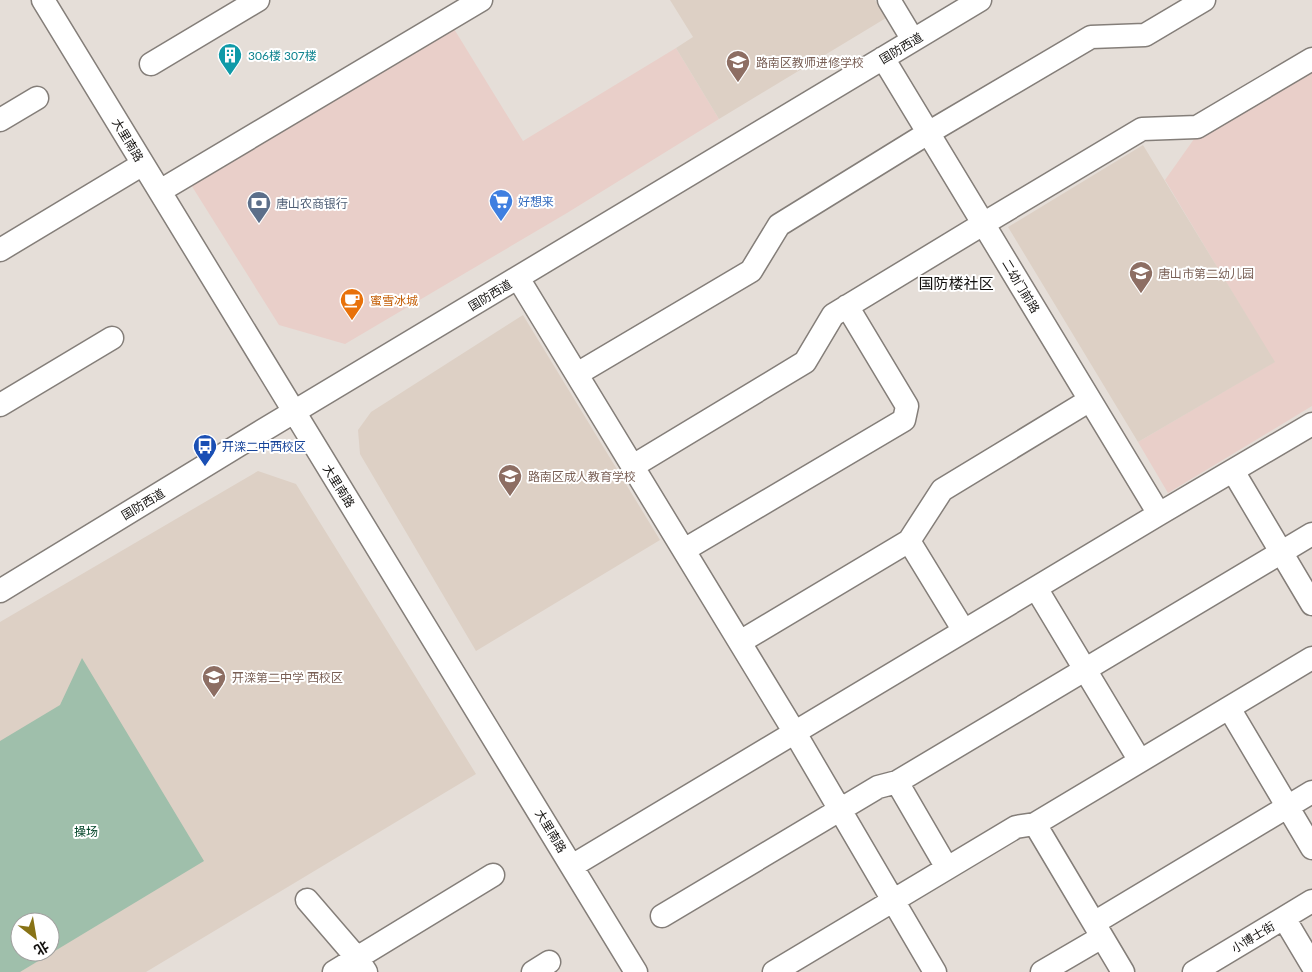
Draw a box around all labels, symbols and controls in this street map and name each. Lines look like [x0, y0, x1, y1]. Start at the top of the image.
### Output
street label: 国防西道 [877, 29, 925, 67]
building icon: 306楼 307楼 [217, 42, 243, 76]
place label: 306楼 307楼 [248, 48, 317, 63]
school or university icon: 路南区教师进修学校 [725, 49, 751, 83]
place label: 路南区教师进修学校 [756, 55, 864, 70]
street label: 大里南路 [109, 116, 147, 164]
supermarket icon: 好想来 [488, 188, 514, 222]
bank icon: 唐山农商银行 [246, 190, 272, 224]
place label: 好想来 [518, 194, 554, 209]
place label: 唐山农商银行 [276, 196, 348, 211]
street label: 二幼门前路 [999, 256, 1043, 316]
school or university icon: 唐山市第二幼儿园 [1128, 260, 1154, 294]
place label: 唐山市第二幼儿园 [1158, 266, 1254, 281]
district label: 国防楼社区 [918, 274, 994, 292]
street label: 国防西道 [466, 276, 514, 314]
cafe icon: 蜜雪冰城 [339, 287, 365, 321]
place label: 蜜雪冰城 [370, 293, 418, 308]
bus stop icon: 开滦二中西校区 [192, 433, 218, 467]
place label: 开滦二中西校区 [222, 439, 306, 454]
street label: 大里南路 [320, 462, 358, 510]
school or university icon: 路南区成人教育学校 [497, 463, 523, 497]
place label: 路南区成人教育学校 [528, 469, 636, 484]
street label: 国防西道 [119, 485, 167, 523]
school or university icon: 开滦第二中学 西校区 [201, 664, 227, 698]
place label: 开滦第二中学 西校区 [232, 670, 343, 685]
street label: 大里南路 [532, 807, 570, 855]
park label: 操场 [74, 824, 98, 839]
north arrow [10, 912, 60, 962]
street label: 小博士街 [1229, 918, 1277, 956]
text: 北 [32, 938, 52, 959]

